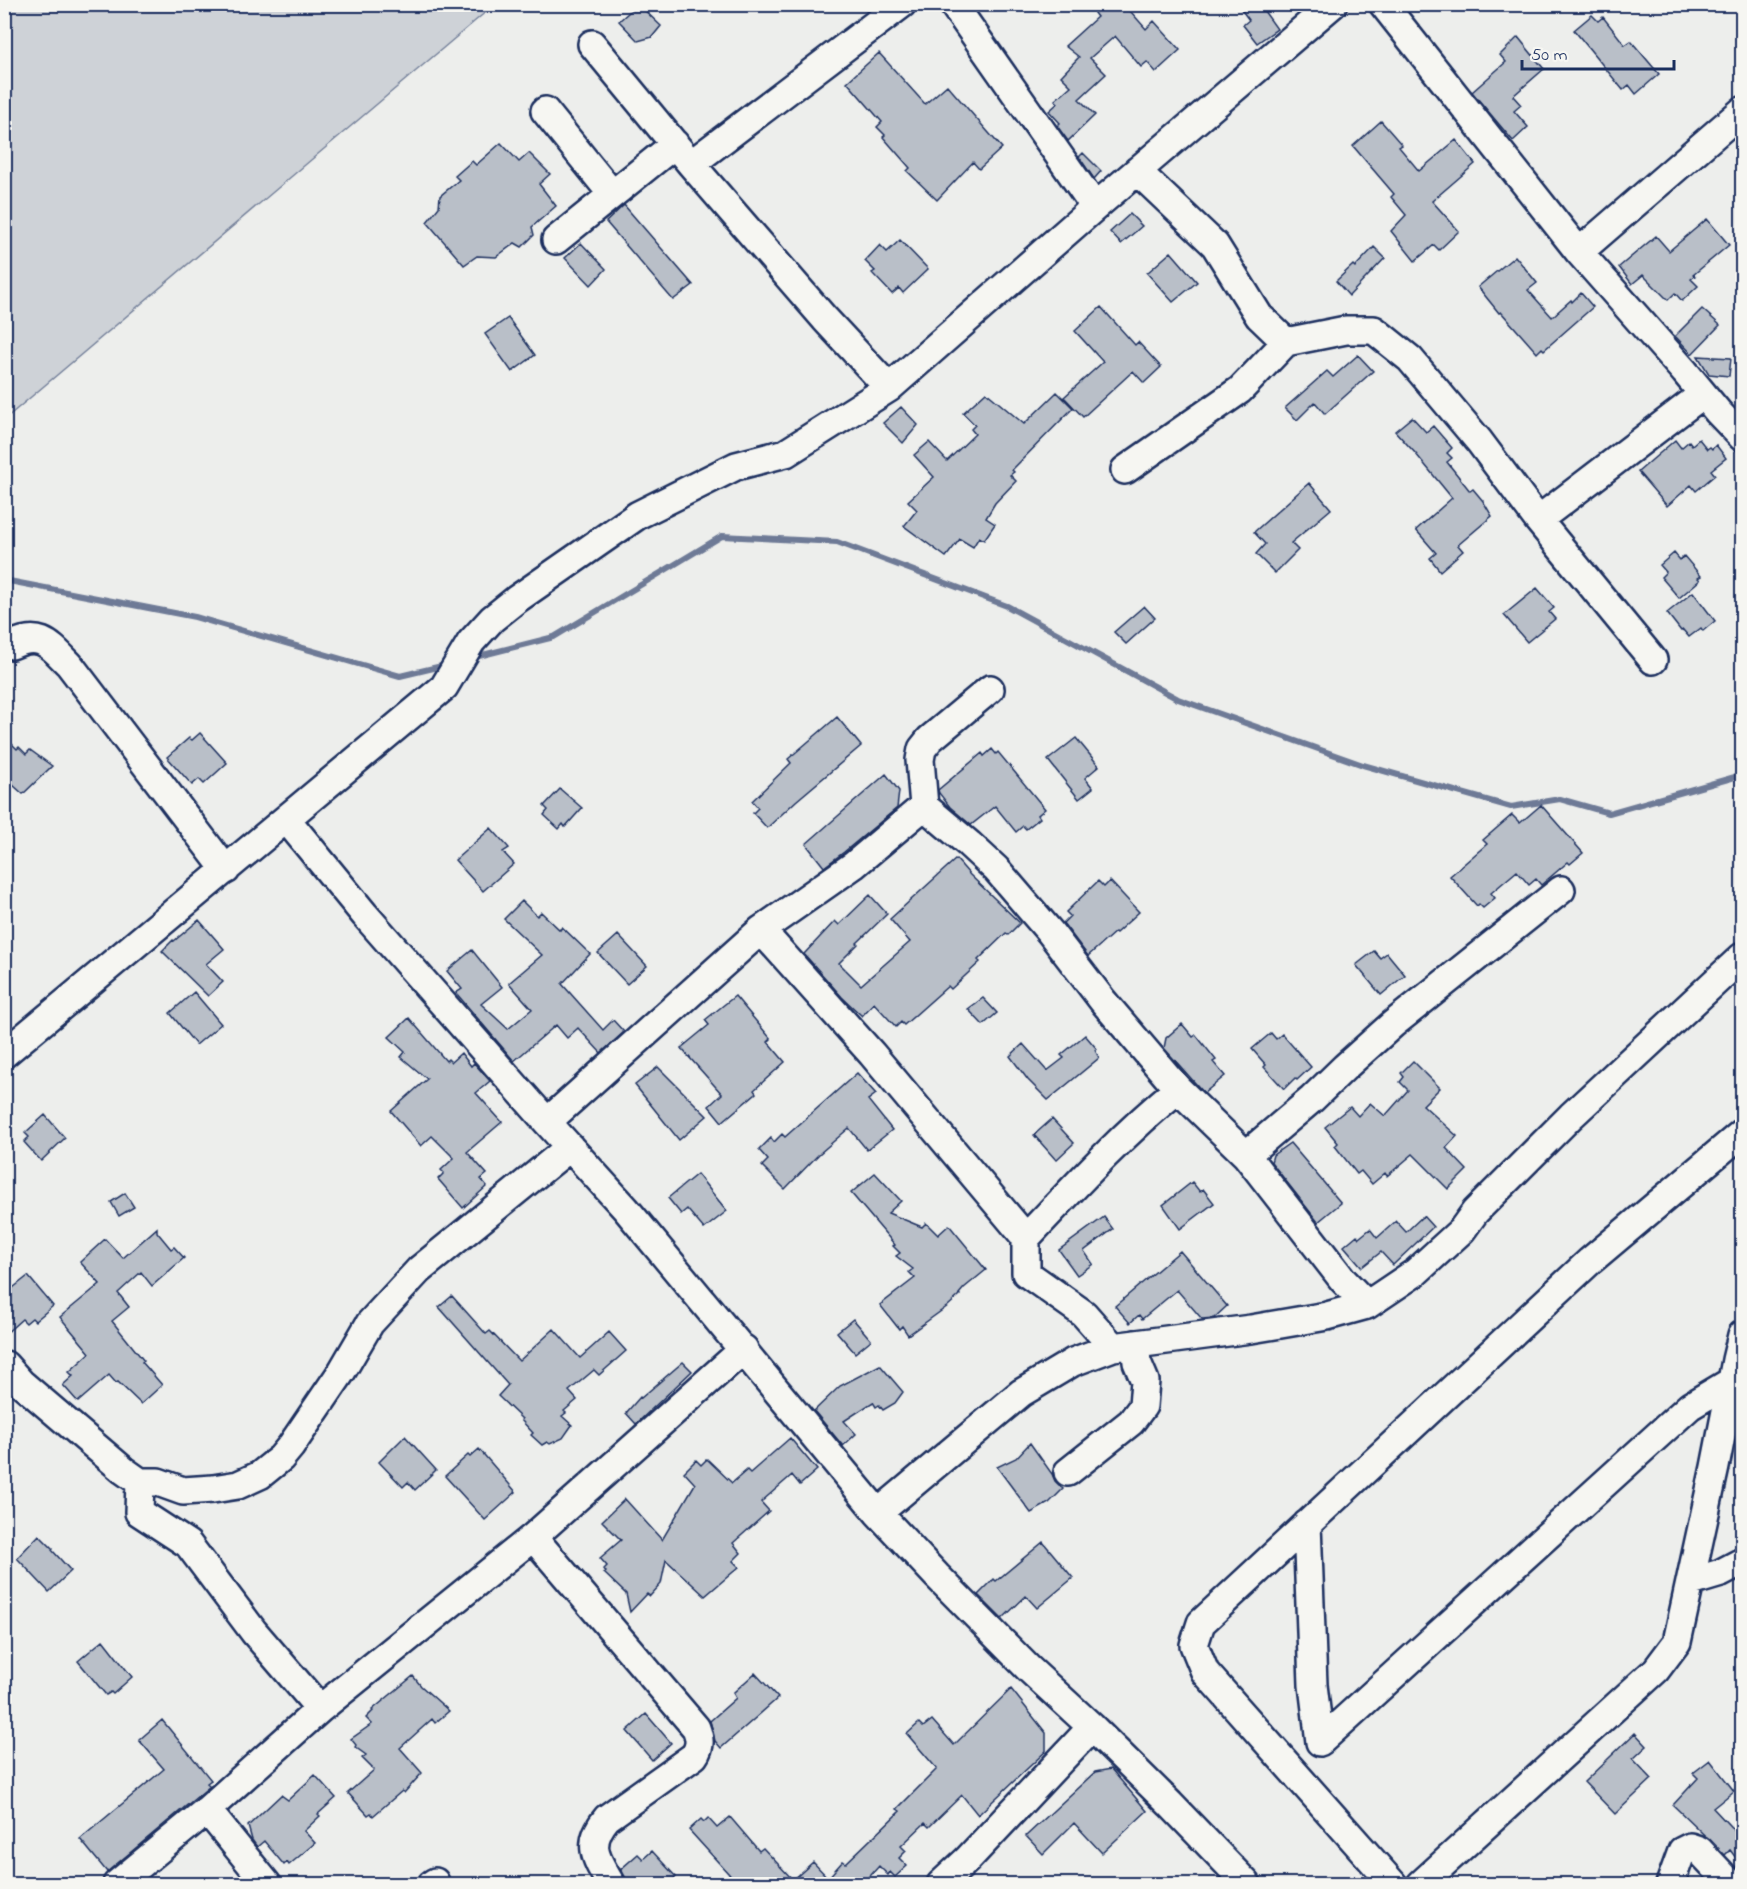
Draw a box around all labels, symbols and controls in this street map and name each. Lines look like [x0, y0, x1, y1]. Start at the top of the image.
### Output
scale bar [1522, 33, 1674, 71]
text: 50 m [1531, 43, 1568, 69]

